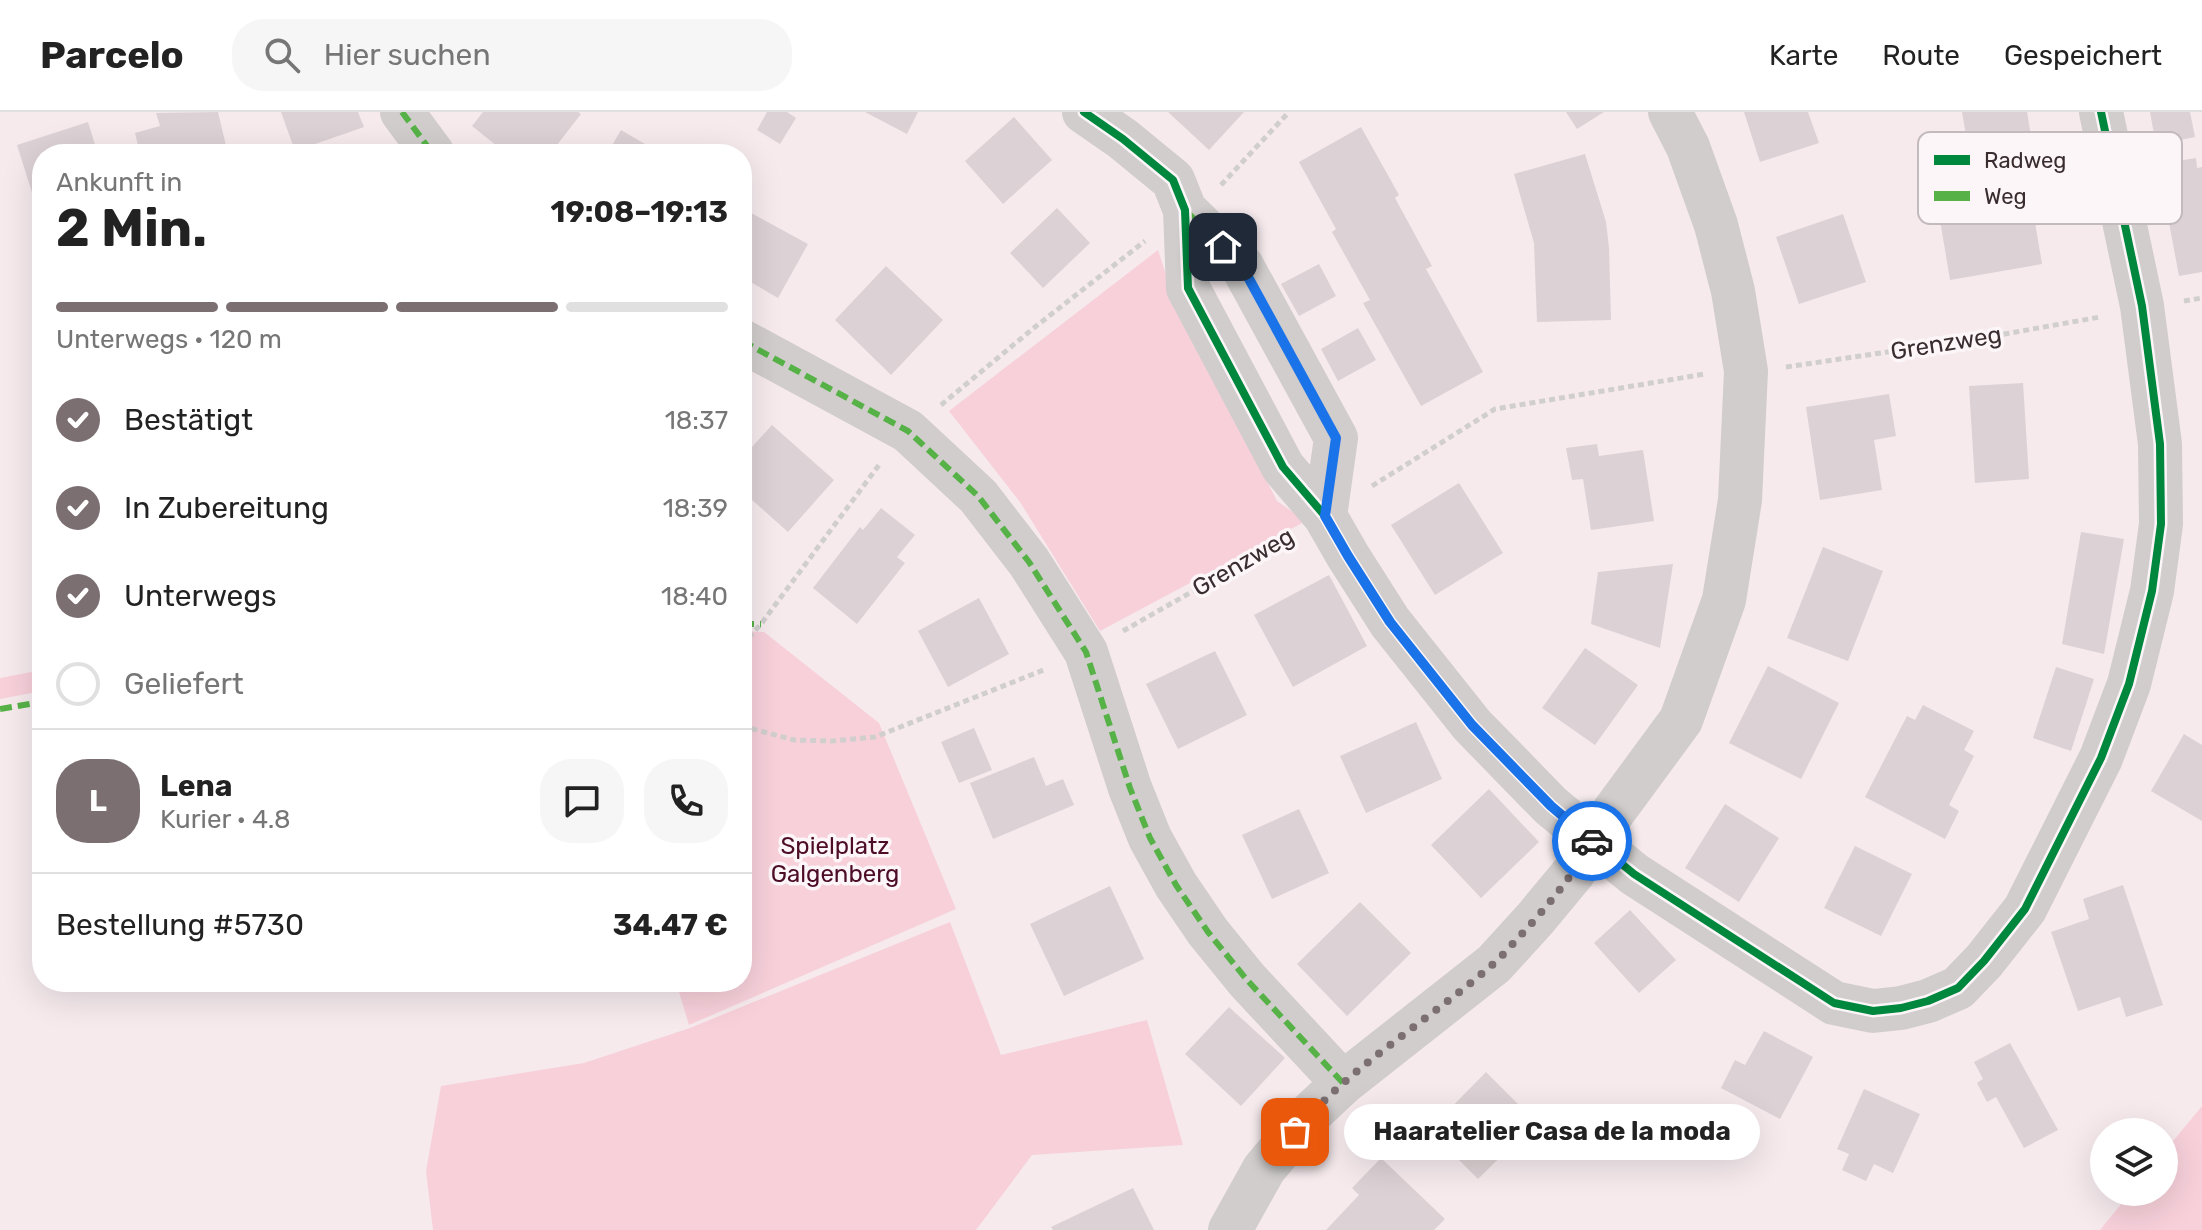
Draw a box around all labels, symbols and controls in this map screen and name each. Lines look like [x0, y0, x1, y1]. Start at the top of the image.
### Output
search box [232, 19, 792, 91]
text: Parcelo [40, 32, 184, 78]
icon: search [260, 33, 304, 77]
text: Hier suchen [324, 37, 491, 73]
text: Karte [1769, 39, 1838, 72]
text: Route [1882, 39, 1960, 72]
text: Gespeichert [2004, 39, 2162, 72]
legend [1918, 132, 2182, 224]
text: Radweg [1984, 147, 2066, 174]
text: Ankunft in [56, 167, 182, 198]
text: Weg [1984, 183, 2027, 210]
text: 19:08–19:13 [551, 194, 728, 230]
text: 2 Min. [56, 197, 207, 259]
pin [1189, 213, 1257, 281]
icon: home [1201, 225, 1245, 269]
street label: Grenzweg [1888, 320, 2004, 366]
text: Unterwegs · 120 m [56, 324, 282, 355]
icon: check [56, 398, 100, 442]
text: Bestätigt [124, 402, 253, 438]
text: 18:37 [665, 405, 728, 436]
icon: check [56, 486, 100, 530]
text: In Zubereitung [124, 490, 329, 526]
text: 18:39 [663, 493, 728, 524]
street label: Grenzweg [1187, 522, 1299, 602]
icon: check [56, 574, 100, 618]
text: Unterwegs [124, 578, 277, 614]
text: 18:40 [661, 581, 728, 612]
text: Geliefert [124, 666, 244, 702]
button: chat [540, 759, 624, 843]
button: phone [644, 759, 728, 843]
text: Lena [160, 768, 233, 804]
text: L [89, 783, 107, 819]
courier [1552, 801, 1632, 881]
text: Kurier · 4.8 [160, 804, 291, 835]
icon: car [1570, 819, 1614, 863]
park label: Spielplatz Galgenberg [771, 832, 899, 888]
text: Bestellung #5730 [56, 907, 304, 943]
text: 34.47 € [613, 907, 728, 943]
pin [1261, 1098, 1329, 1166]
callout: Haaratelier Casa de la moda [1343, 1104, 1759, 1160]
icon: bag [1273, 1110, 1317, 1154]
text: Haaratelier Casa de la moda [1373, 1116, 1731, 1147]
map controls [2090, 1118, 2178, 1206]
button: layers [2090, 1118, 2178, 1206]

